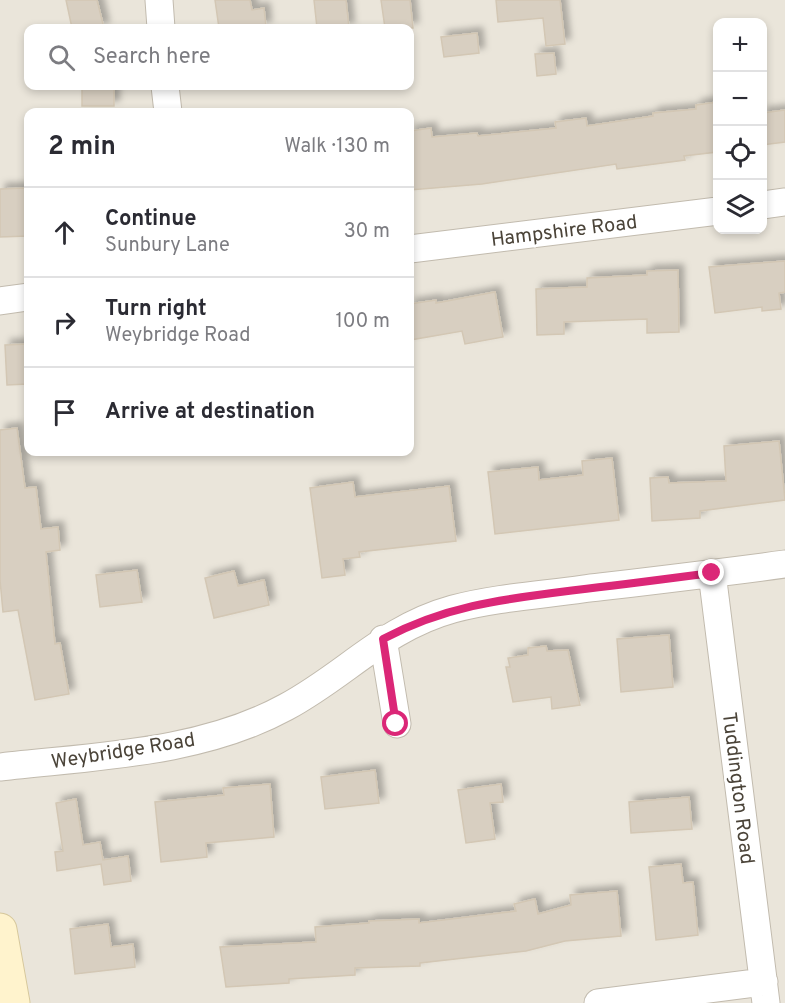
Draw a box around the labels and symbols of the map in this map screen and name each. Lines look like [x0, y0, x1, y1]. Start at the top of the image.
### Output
street label: Hampshire Road [490, 210, 639, 254]
route end [698, 559, 724, 585]
route start [382, 710, 408, 736]
street label: Tuddington Road [715, 711, 759, 866]
street label: Weybridge Road [49, 728, 197, 776]

